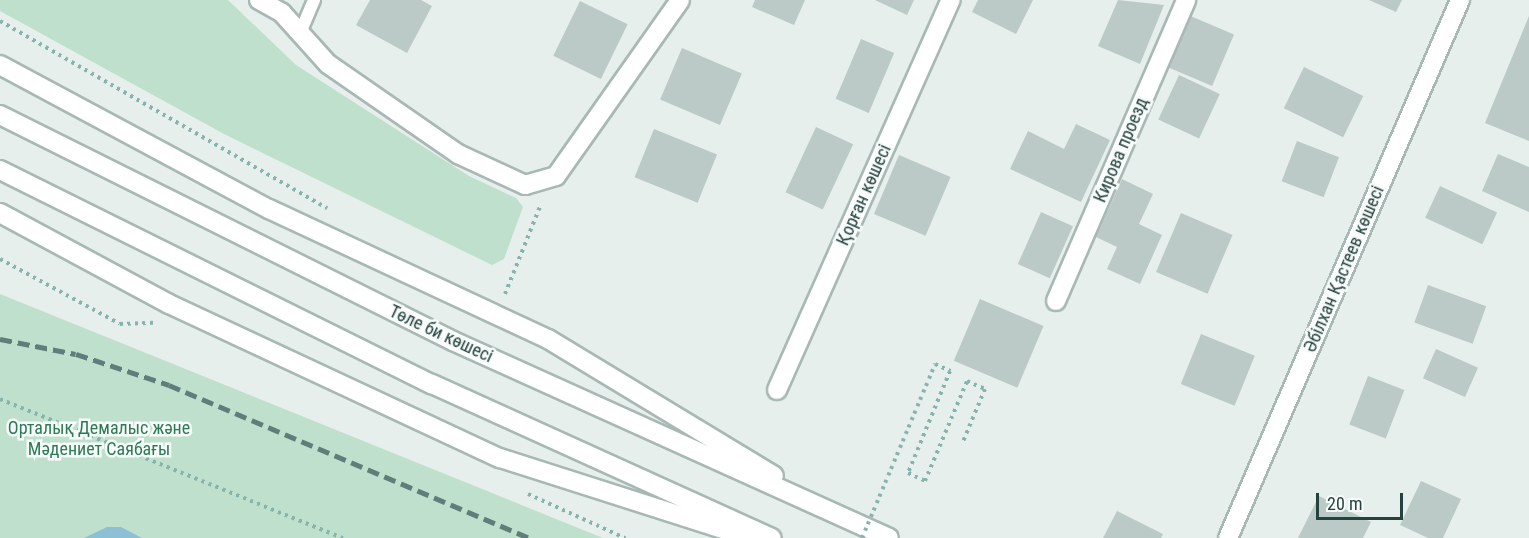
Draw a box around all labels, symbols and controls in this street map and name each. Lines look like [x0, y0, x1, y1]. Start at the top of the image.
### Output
street label: Кирова проезд [1089, 94, 1153, 206]
street label: Қорған көшесі [832, 141, 896, 249]
street label: Әбілхан Қастеев көшесі [1299, 183, 1389, 355]
street label: Төле би көшесі [386, 301, 496, 367]
park label: Орталық Демалыс және Мәдениет Саябағы [8, 418, 190, 460]
scale bar [1319, 481, 1406, 519]
text: 20 m [1327, 493, 1362, 514]

